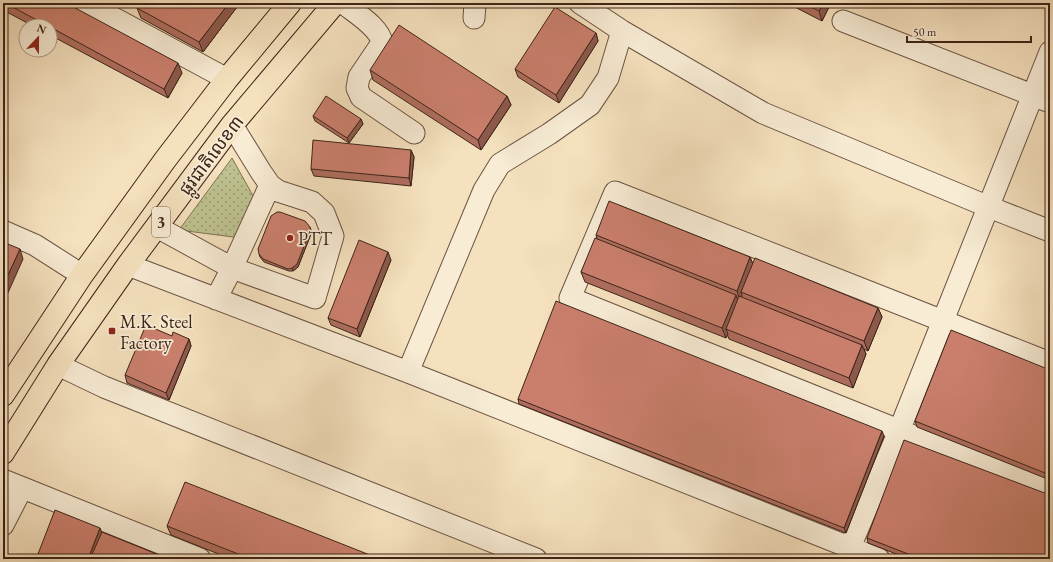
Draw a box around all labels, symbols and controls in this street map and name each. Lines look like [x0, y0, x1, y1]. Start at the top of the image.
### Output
north arrow [18, 18, 58, 58]
scale bar [907, 18, 1031, 44]
text: N [35, 21, 49, 37]
text: 50 m [913, 24, 937, 40]
street label: ផ្លូវជាតិលេខ៣ [173, 110, 253, 203]
road number: 3 [152, 207, 170, 237]
place label: PTT [298, 227, 333, 250]
marker: PTT [285, 233, 295, 243]
place label: M.K. Steel Factory [120, 310, 193, 354]
marker: M.K. Steel Factory [107, 326, 117, 336]

